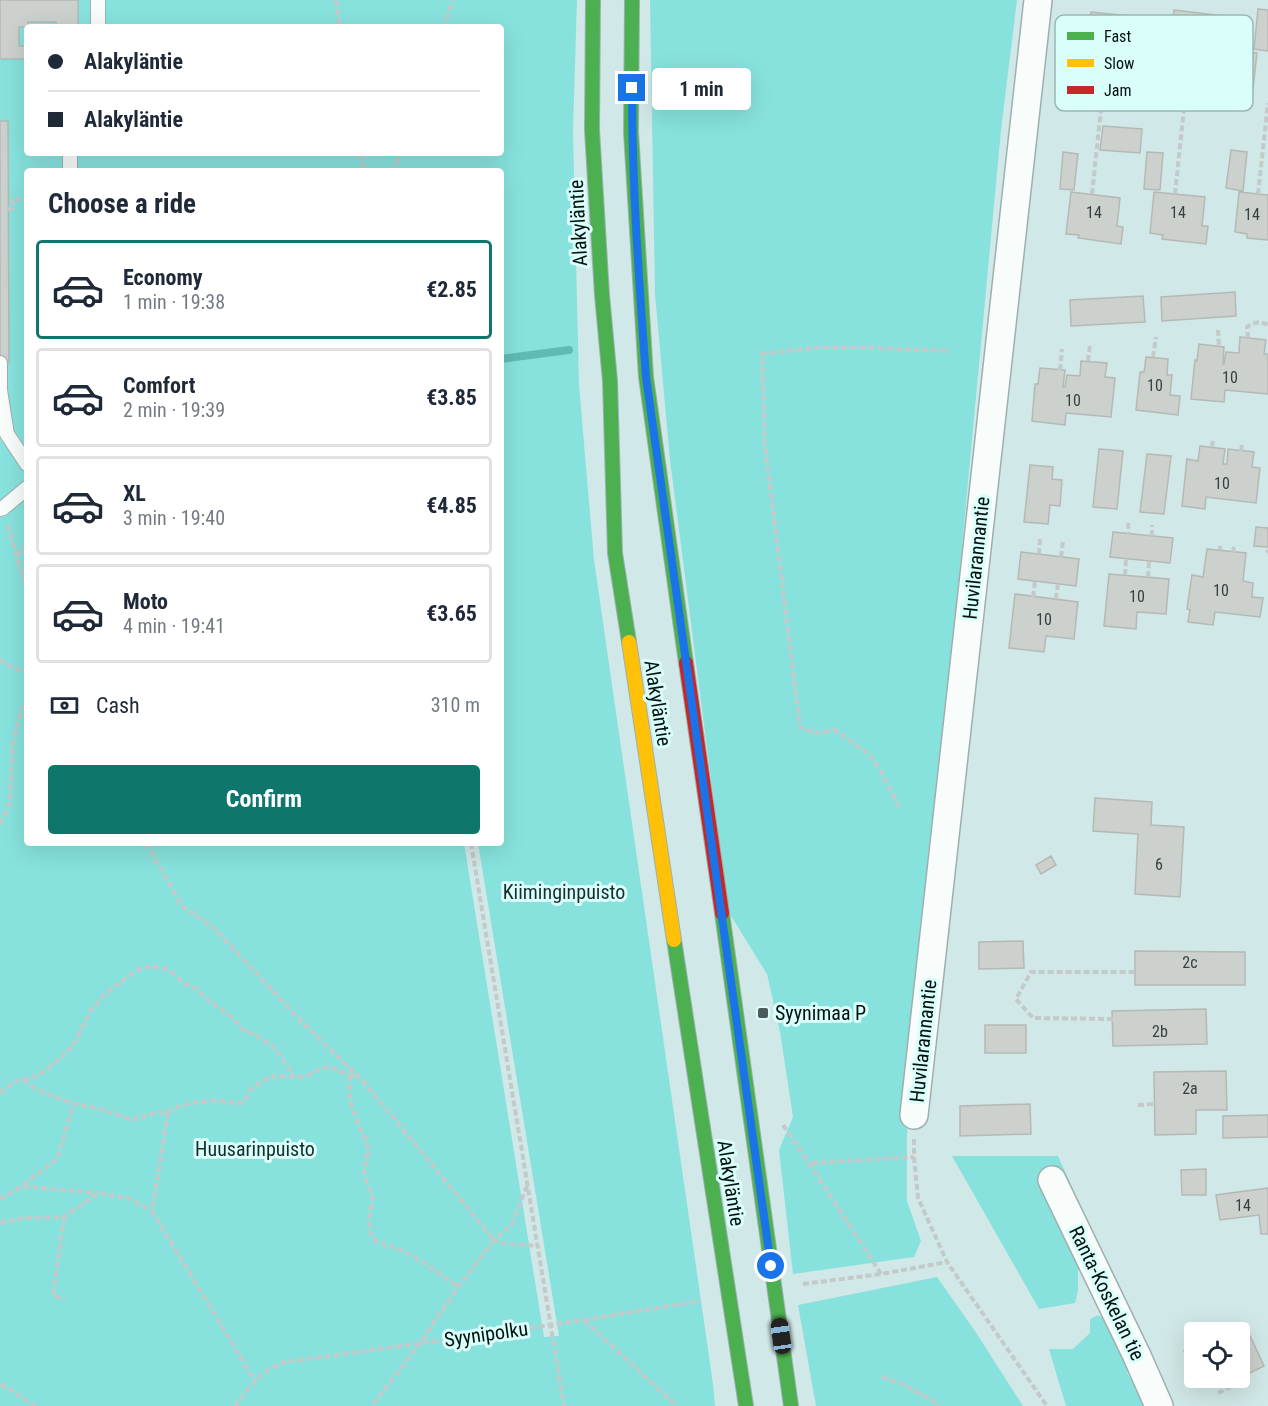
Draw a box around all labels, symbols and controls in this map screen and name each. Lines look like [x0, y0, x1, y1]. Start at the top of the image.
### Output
legend [1055, 15, 1253, 111]
text: Fast [1104, 27, 1131, 46]
text: Alakyläntie [84, 49, 183, 74]
text: Slow [1104, 54, 1134, 73]
callout: 1 min [653, 67, 752, 109]
route end [618, 74, 645, 101]
text: 1 min [679, 77, 724, 101]
text: Jam [1104, 81, 1131, 100]
text: Alakyläntie [84, 107, 183, 132]
street label: Alakyläntie [564, 179, 592, 267]
text: Choose a ride [48, 188, 196, 220]
house number: 14 [1086, 203, 1102, 222]
house number: 14 [1170, 203, 1186, 222]
house number: 14 [1244, 205, 1260, 224]
icon: car [51, 263, 105, 317]
text: Economy [123, 265, 203, 290]
text: €2.85 [426, 277, 477, 302]
text: 1 min · 19:38 [123, 290, 225, 314]
house number: 10 [1222, 368, 1238, 387]
icon: car [51, 371, 105, 425]
text: Comfort [123, 373, 196, 398]
house number: 10 [1147, 376, 1163, 395]
text: €3.85 [426, 385, 477, 410]
house number: 10 [1065, 391, 1081, 410]
text: 2 min · 19:39 [123, 398, 225, 422]
house number: 10 [1214, 474, 1230, 493]
icon: car [51, 479, 105, 533]
text: XL [123, 481, 146, 506]
text: €4.85 [426, 493, 477, 518]
street label: Huvilarannantie [958, 495, 994, 621]
text: 3 min · 19:40 [123, 506, 225, 530]
house number: 10 [1213, 581, 1229, 600]
icon: car [51, 587, 105, 641]
house number: 10 [1129, 587, 1145, 606]
text: Moto [123, 589, 168, 614]
text: €3.65 [426, 601, 477, 626]
house number: 10 [1036, 610, 1052, 629]
text: 4 min · 19:41 [123, 614, 225, 638]
street label: Alakyläntie [639, 658, 677, 748]
icon: cash [48, 689, 81, 722]
text: Cash [96, 693, 140, 718]
text: 310 m [431, 693, 480, 717]
button: Confirm [48, 765, 480, 834]
house number: 6 [1155, 855, 1163, 874]
park label: Kiiminginpuisto [503, 880, 625, 904]
house number: 2c [1182, 953, 1198, 972]
street label: Huvilarannantie [905, 978, 941, 1104]
place label: Syynimaa P [775, 1001, 866, 1025]
marker: Syynimaa P [756, 1006, 770, 1020]
house number: 2b [1152, 1022, 1168, 1041]
house number: 2a [1182, 1079, 1198, 1098]
park label: Huusarinpuisto [195, 1137, 315, 1161]
street label: Alakyläntie [712, 1138, 750, 1228]
house number: 14 [1235, 1196, 1251, 1215]
street label: Ranta-Koskelan tie [1064, 1222, 1150, 1364]
route start [757, 1252, 784, 1279]
street label: Syynipolku [442, 1316, 530, 1352]
car [770, 1317, 792, 1355]
map controls [1184, 1322, 1250, 1388]
button: locate [1184, 1322, 1250, 1388]

